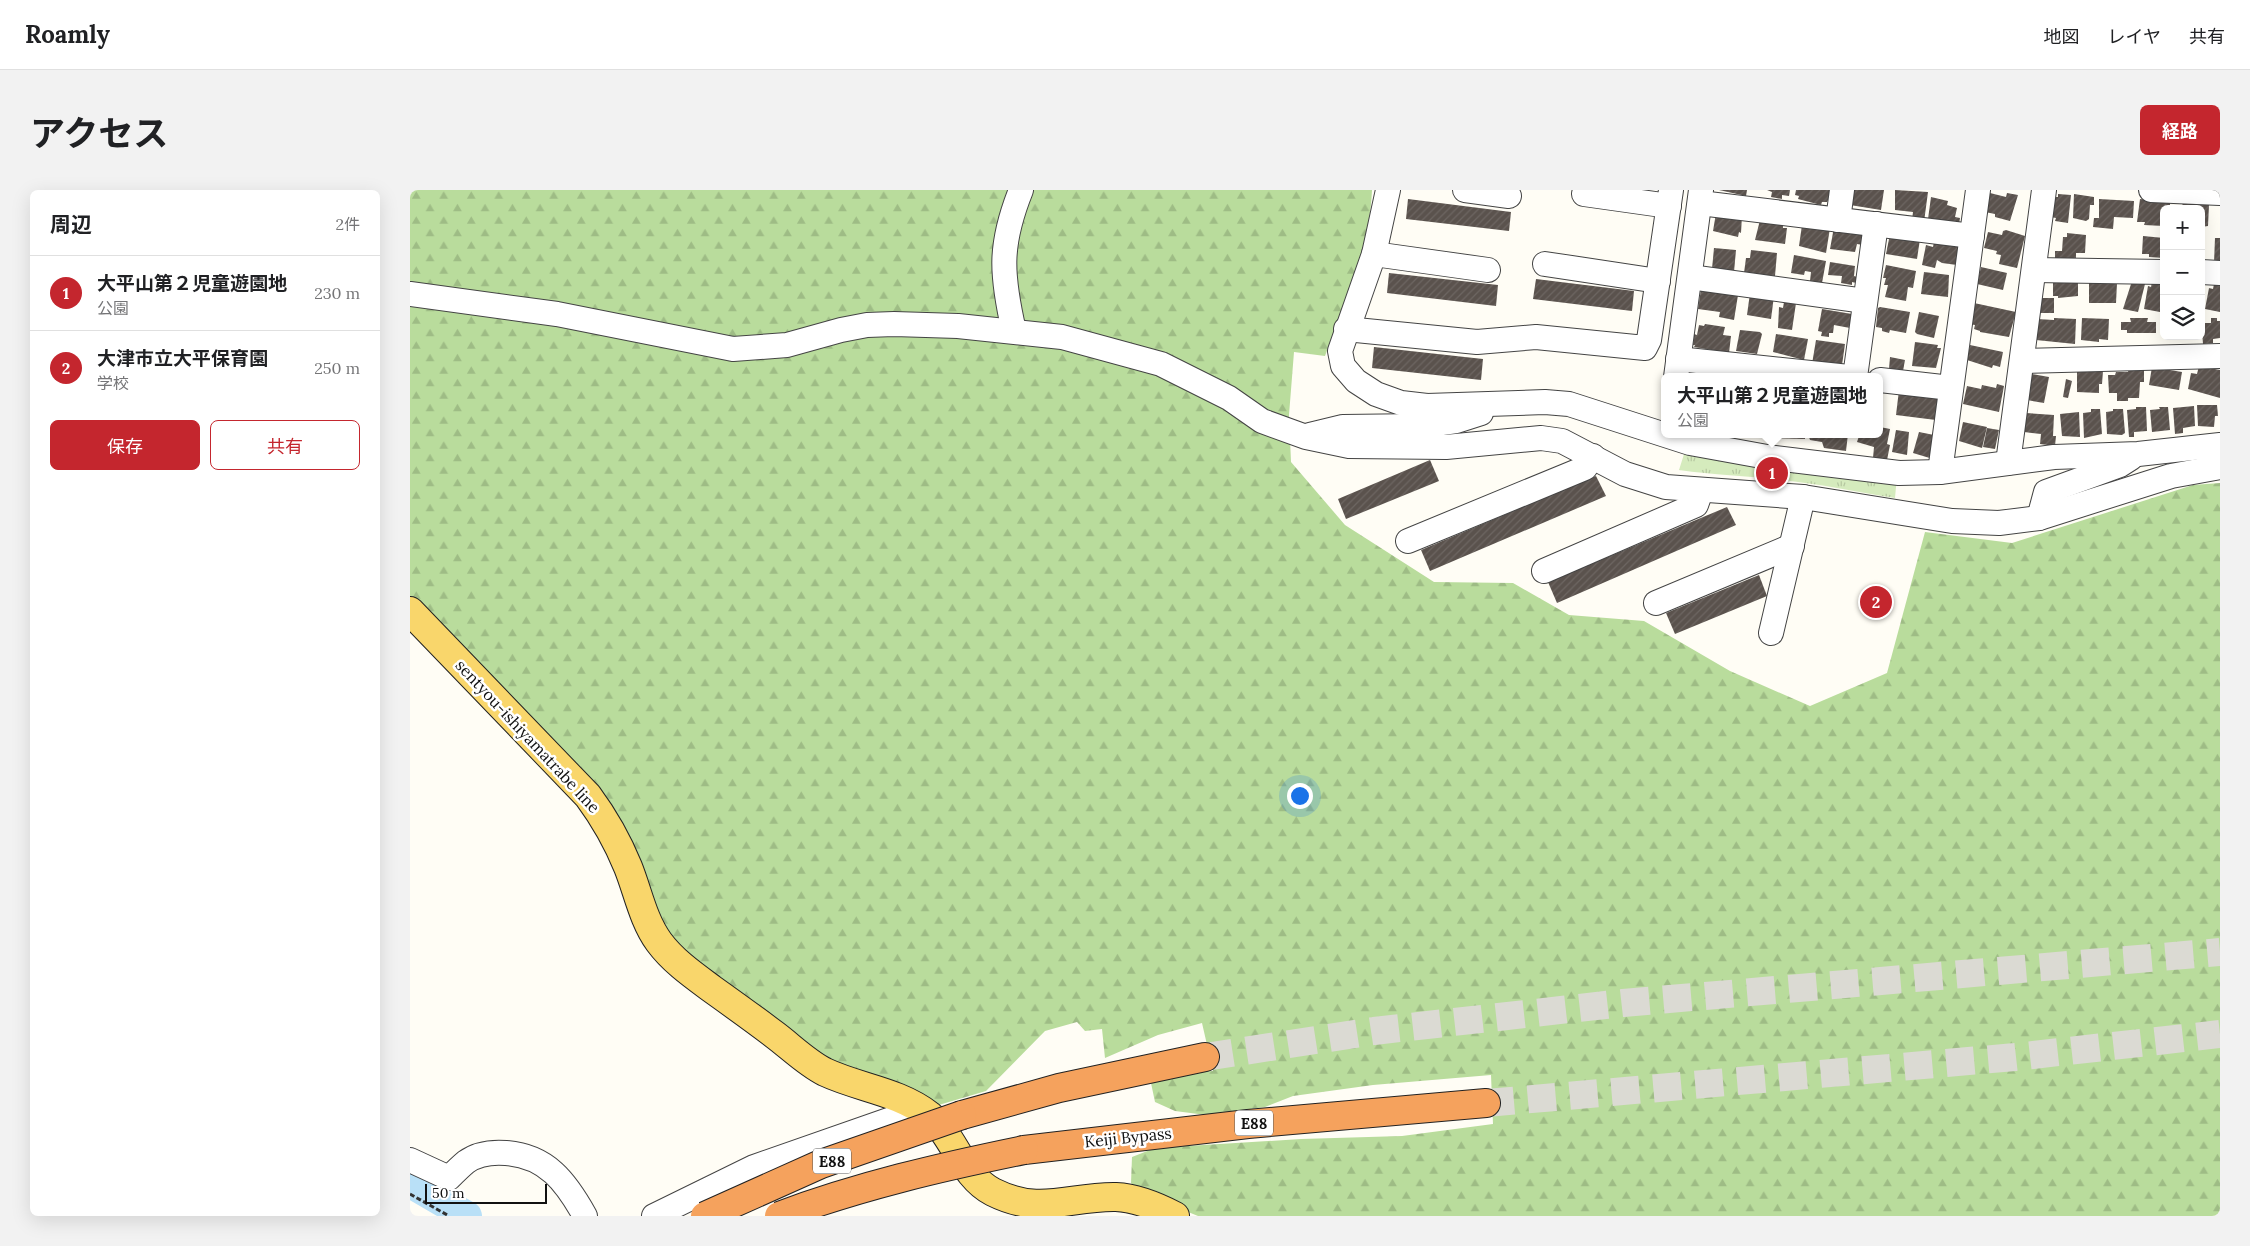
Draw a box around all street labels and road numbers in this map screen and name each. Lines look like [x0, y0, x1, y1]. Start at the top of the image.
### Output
street label: sentyou-ishiyamatrabe line [452, 655, 605, 817]
road number: E88 [1235, 1110, 1273, 1136]
street label: Keiji Bypass [1083, 1122, 1173, 1152]
road number: E88 [813, 1148, 851, 1174]

